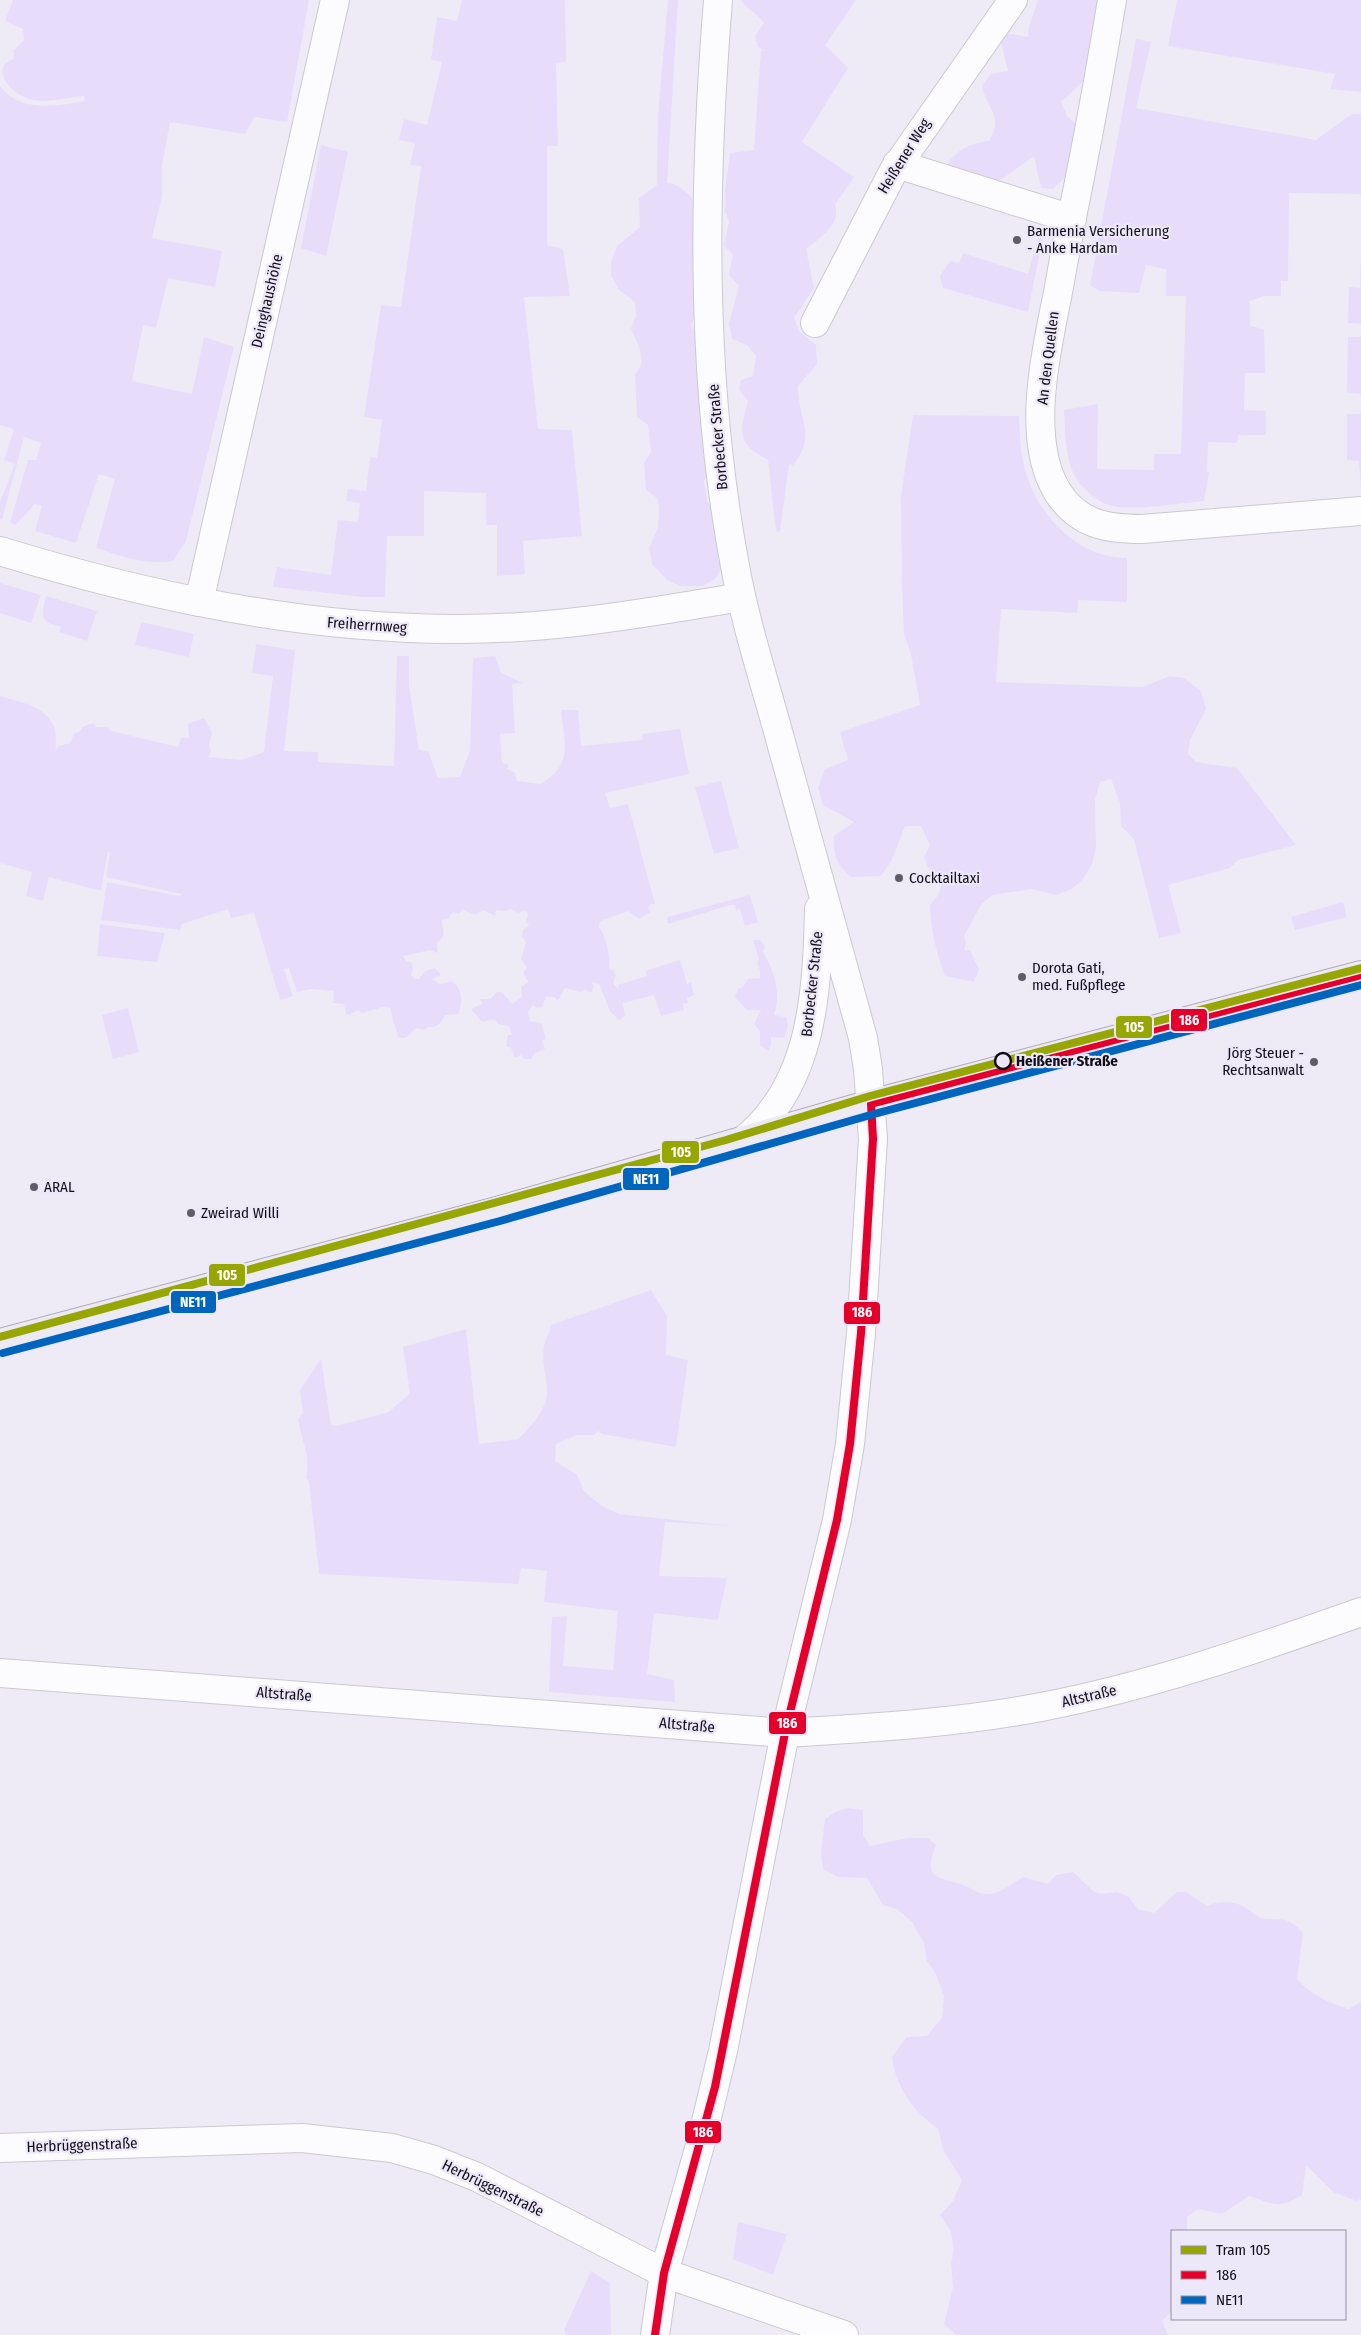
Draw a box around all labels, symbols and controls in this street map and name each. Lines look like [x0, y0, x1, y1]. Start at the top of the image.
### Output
street label: Heißener Weg [874, 115, 934, 197]
place label: Barmenia Versicherung - Anke Hardam [1027, 222, 1169, 257]
marker: Barmenia Versicherung - Anke Hardam [1011, 234, 1023, 246]
street label: Deinghaushöhe [247, 252, 287, 350]
street label: An den Quellen [1033, 310, 1063, 406]
street label: Borbecker Straße [704, 383, 732, 491]
street label: Freiherrnweg [326, 613, 408, 637]
place label: Cocktailtaxi [909, 869, 980, 887]
marker: Cocktailtaxi [893, 872, 905, 884]
street label: Borbecker Straße [798, 930, 826, 1038]
place label: Dorota Gati, med. Fußpflege [1032, 959, 1125, 994]
marker: Dorota Gati, med. Fußpflege [1016, 971, 1028, 983]
line badge: 186 [1170, 1008, 1208, 1032]
text: 186 [1179, 1012, 1199, 1029]
line badge: 105 [1115, 1015, 1153, 1039]
text: 105 [1124, 1019, 1144, 1036]
place label: Jörg Steuer - Rechtsanwalt [1222, 1044, 1304, 1079]
marker: Heißener Straße [994, 1052, 1012, 1070]
place label: Heißener Straße [1016, 1052, 1118, 1070]
marker: Jörg Steuer - Rechtsanwalt [1308, 1056, 1320, 1068]
line badge: 105 [661, 1140, 700, 1164]
text: 105 [671, 1144, 691, 1161]
line badge: NE11 [622, 1167, 670, 1191]
text: NE11 [633, 1171, 659, 1188]
place label: ARAL [44, 1178, 75, 1196]
marker: ARAL [28, 1181, 40, 1193]
place label: Zweirad Willi [201, 1204, 279, 1222]
marker: Zweirad Willi [185, 1207, 197, 1219]
line badge: 105 [208, 1263, 246, 1287]
text: 105 [217, 1267, 237, 1284]
line badge: NE11 [170, 1290, 217, 1314]
text: NE11 [180, 1294, 206, 1311]
line badge: 186 [843, 1301, 881, 1325]
text: 186 [852, 1304, 872, 1321]
street label: Altstraße [1060, 1681, 1118, 1711]
street label: Altstraße [256, 1683, 312, 1705]
line badge: 186 [768, 1711, 807, 1735]
street label: Altstraße [659, 1714, 715, 1736]
text: 186 [777, 1715, 797, 1732]
line badge: 186 [684, 2120, 722, 2144]
text: 186 [693, 2124, 713, 2141]
street label: Herbrüggenstraße [26, 2134, 138, 2156]
street label: Herbrüggenstraße [439, 2156, 547, 2220]
legend [1171, 2230, 1346, 2320]
text: Tram 105 [1216, 2241, 1270, 2259]
text: 186 [1216, 2266, 1237, 2284]
text: NE11 [1216, 2291, 1243, 2309]

